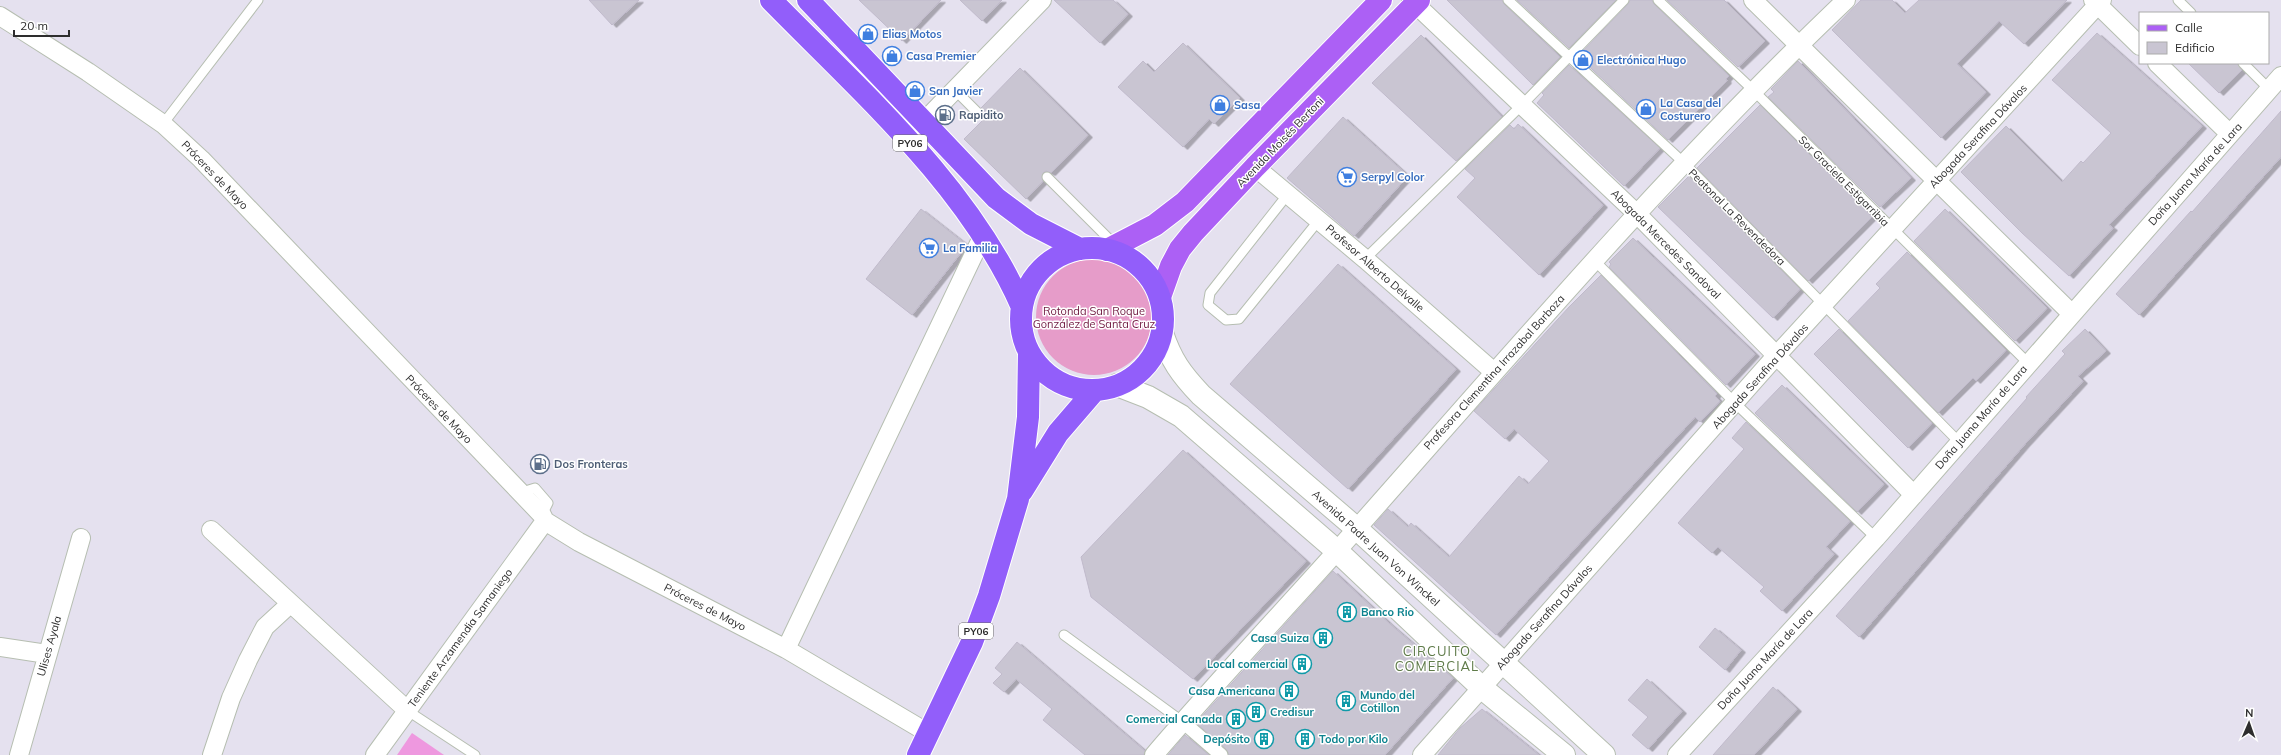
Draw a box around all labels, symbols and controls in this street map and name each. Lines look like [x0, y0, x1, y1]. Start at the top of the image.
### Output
scale bar [14, 12, 69, 38]
legend [2139, 12, 2269, 64]
text: 20 m [20, 18, 48, 33]
text: Calle [2175, 20, 2202, 35]
shop icon: Elias Motos [857, 23, 879, 45]
place label: Elias Motos [882, 27, 942, 41]
text: Edificio [2175, 40, 2215, 55]
shop icon: Casa Premier [881, 45, 903, 67]
place label: Casa Premier [906, 49, 977, 63]
shop icon: Electrónica Hugo [1572, 49, 1594, 71]
place label: Electrónica Hugo [1597, 53, 1687, 67]
shop icon: San Javier [904, 80, 926, 102]
street label: Abogada Serafina Dávalos [1926, 81, 2030, 191]
place label: San Javier [929, 84, 983, 98]
shop icon: Sasa [1209, 94, 1231, 116]
street label: Avenida Moisés Bertoni [1233, 94, 1327, 190]
place label: La Casa del Costurero [1660, 96, 1721, 123]
place label: Sasa [1234, 98, 1260, 112]
shop icon: La Casa del Costurero [1635, 98, 1657, 120]
fuel station icon: Rapidito [934, 104, 956, 126]
place label: Rapidito [959, 108, 1004, 122]
street label: Doña Juana María de Lara [2145, 120, 2245, 228]
street label: Sor Graciela Estigarribia [1796, 133, 1892, 229]
road number: PY06 [893, 135, 927, 151]
street label: Próceres de Mayo [179, 138, 251, 212]
supermarket icon: Serpyl Color [1336, 166, 1358, 188]
street label: Peatonal La Revendedora [1686, 166, 1788, 268]
place label: Serpyl Color [1361, 170, 1425, 184]
street label: Abogada Mercedes Sandoval [1608, 186, 1724, 302]
street label: Profesor Alberto Delvalle [1323, 221, 1427, 315]
supermarket icon: La Familia [918, 237, 940, 259]
place label: La Familia [943, 241, 997, 255]
street label: Profesora Clementina Irrazabal Barboza [1421, 292, 1567, 452]
park label: Rotonda San Roque González de Santa Cruz [1033, 304, 1156, 331]
street label: Abogada Serafina Dávalos [1709, 320, 1811, 432]
street label: Doña Juana María de Lara [1932, 362, 2030, 472]
street label: Próceres de Mayo [403, 372, 475, 446]
fuel station icon: Dos Fronteras [529, 453, 551, 475]
place label: Dos Fronteras [554, 457, 628, 471]
street label: Avenida Padre Juan Von Winckel [1309, 487, 1443, 609]
street label: Abogada Serafina Dávalos [1493, 561, 1595, 673]
street label: Teniente Arzamendia Samaniego [405, 566, 515, 710]
street label: Próceres de Mayo [662, 580, 748, 634]
building icon: Banco Rio [1336, 601, 1358, 623]
place label: Banco Rio [1361, 605, 1415, 619]
street label: Doña Juana María de Lara [1714, 605, 1816, 713]
street label: Ulises Ayala [34, 614, 64, 678]
road number: PY06 [959, 623, 993, 639]
building icon: Casa Suiza [1312, 627, 1334, 649]
place label: Casa Suiza [1250, 631, 1309, 645]
district label: CIRCUITO COMERCIAL [1395, 643, 1479, 674]
building icon: Local comercial [1291, 653, 1313, 675]
place label: Local comercial [1207, 657, 1288, 671]
building icon: Casa Americana [1278, 680, 1300, 702]
place label: Casa Americana [1188, 684, 1275, 698]
place label: Mundo del Cotillon [1360, 688, 1415, 715]
building icon: Mundo del Cotillon [1335, 690, 1357, 712]
building icon: Credisur [1245, 701, 1267, 723]
north arrow [2229, 703, 2269, 743]
place label: Credisur [1270, 705, 1315, 719]
text: N [2245, 706, 2254, 720]
building icon: Comercial Canada [1225, 708, 1247, 730]
place label: Comercial Canada [1126, 712, 1222, 726]
building icon: Depósito [1253, 728, 1275, 750]
building icon: Todo por Kilo [1294, 728, 1316, 750]
place label: Depósito [1203, 732, 1250, 746]
place label: Todo por Kilo [1319, 732, 1389, 746]

